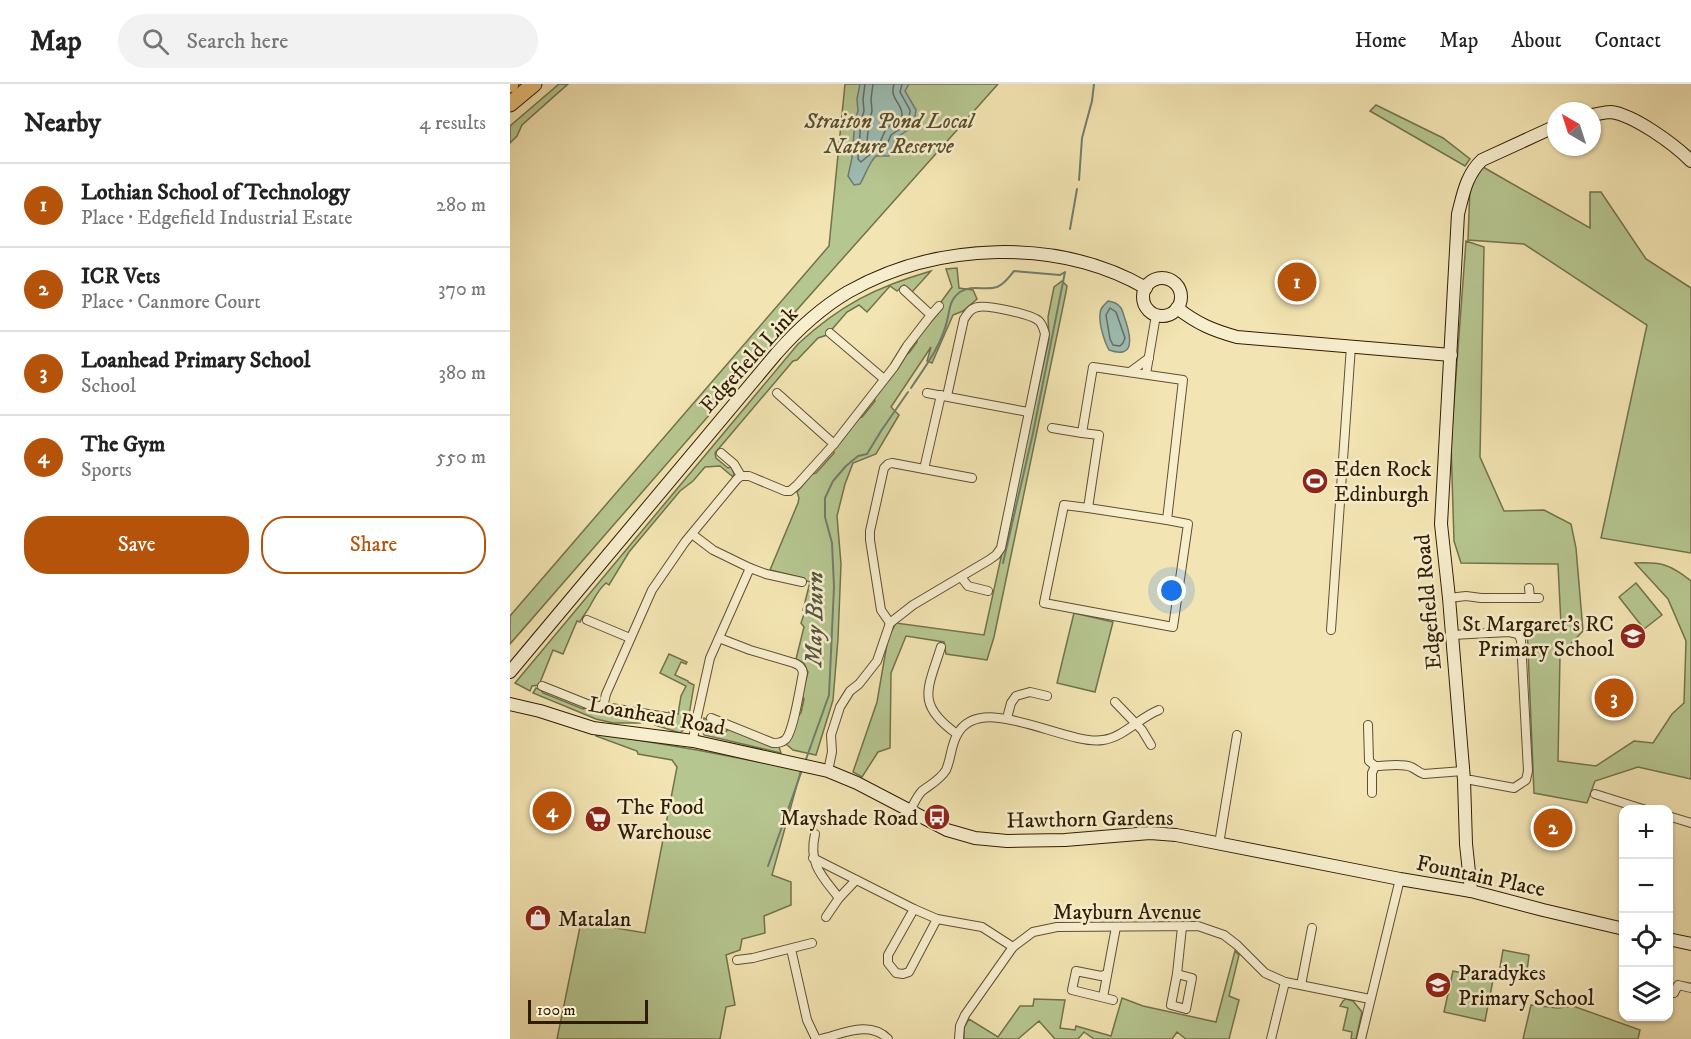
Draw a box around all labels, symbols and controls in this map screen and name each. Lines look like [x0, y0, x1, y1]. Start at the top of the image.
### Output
search box [118, 14, 538, 68]
text: Map [30, 24, 82, 59]
icon: search [139, 25, 172, 58]
text: Search here [187, 28, 288, 55]
text: Home [1355, 28, 1407, 54]
text: Map [1440, 28, 1478, 54]
text: About [1511, 28, 1562, 54]
text: Contact [1595, 28, 1661, 54]
north arrow [1547, 102, 1601, 156]
text: Nearby [24, 107, 101, 140]
park label: Straiton Pond Local Nature Reserve [803, 108, 976, 160]
text: 4 results [419, 111, 486, 136]
text: Lothian School of Technology [81, 179, 350, 206]
text: 1 [40, 193, 47, 218]
text: 280 m [436, 193, 486, 218]
text: Place · Edgefield Industrial Estate [81, 206, 352, 231]
pin: 1 [1278, 260, 1316, 304]
text: ICR Vets [81, 263, 160, 290]
text: 2 [39, 277, 48, 302]
text: 370 m [438, 277, 486, 302]
text: Place · Canmore Court [81, 290, 261, 315]
street label: Edgefield Link [694, 301, 804, 419]
text: Loanhead Primary School [81, 347, 310, 374]
text: 3 [40, 361, 47, 386]
text: 380 m [438, 361, 486, 386]
text: School [81, 374, 136, 399]
text: The Gym [81, 431, 165, 458]
text: 4 [38, 445, 49, 470]
text: 550 m [436, 445, 486, 470]
place label: Eden Rock Edinburgh [1334, 456, 1432, 508]
text: Sports [81, 458, 132, 483]
sports icon: Eden Rock Edinburgh [1300, 466, 1330, 496]
button: Save [24, 516, 249, 574]
button: Share [261, 516, 486, 574]
street label: Edgefield Road [1409, 533, 1448, 671]
water label: May Burn [799, 571, 831, 669]
your location [1157, 576, 1186, 605]
place label: St Margaret's RC Primary School [1462, 611, 1614, 663]
school or university icon: St Margaret's RC Primary School [1618, 621, 1648, 651]
pin: 3 [1594, 676, 1634, 720]
street label: Loanhead Road [586, 691, 727, 742]
pin: 4 [532, 788, 572, 834]
place label: The Food Warehouse [616, 794, 712, 846]
bus stop icon: Mayshade Road [922, 802, 952, 832]
supermarket icon: The Food Warehouse [583, 804, 613, 834]
place label: Mayshade Road [780, 805, 918, 832]
street label: Hawthorn Gardens [1006, 805, 1174, 834]
map controls [1619, 805, 1673, 1021]
button: + [1619, 805, 1673, 859]
pin: 2 [1534, 806, 1572, 850]
street label: Fountain Place [1414, 850, 1548, 903]
button: − [1619, 859, 1673, 913]
street label: Mayburn Avenue [1053, 899, 1201, 926]
shop icon: Matalan [523, 903, 553, 933]
place label: Matalan [558, 906, 632, 933]
button: locate [1619, 913, 1673, 967]
place label: Paradykes Primary School [1458, 960, 1595, 1012]
button: layers [1619, 967, 1673, 1021]
school or university icon: Paradykes Primary School [1423, 970, 1453, 1000]
scale bar [528, 997, 648, 1024]
text: 100 m [537, 1000, 576, 1020]

